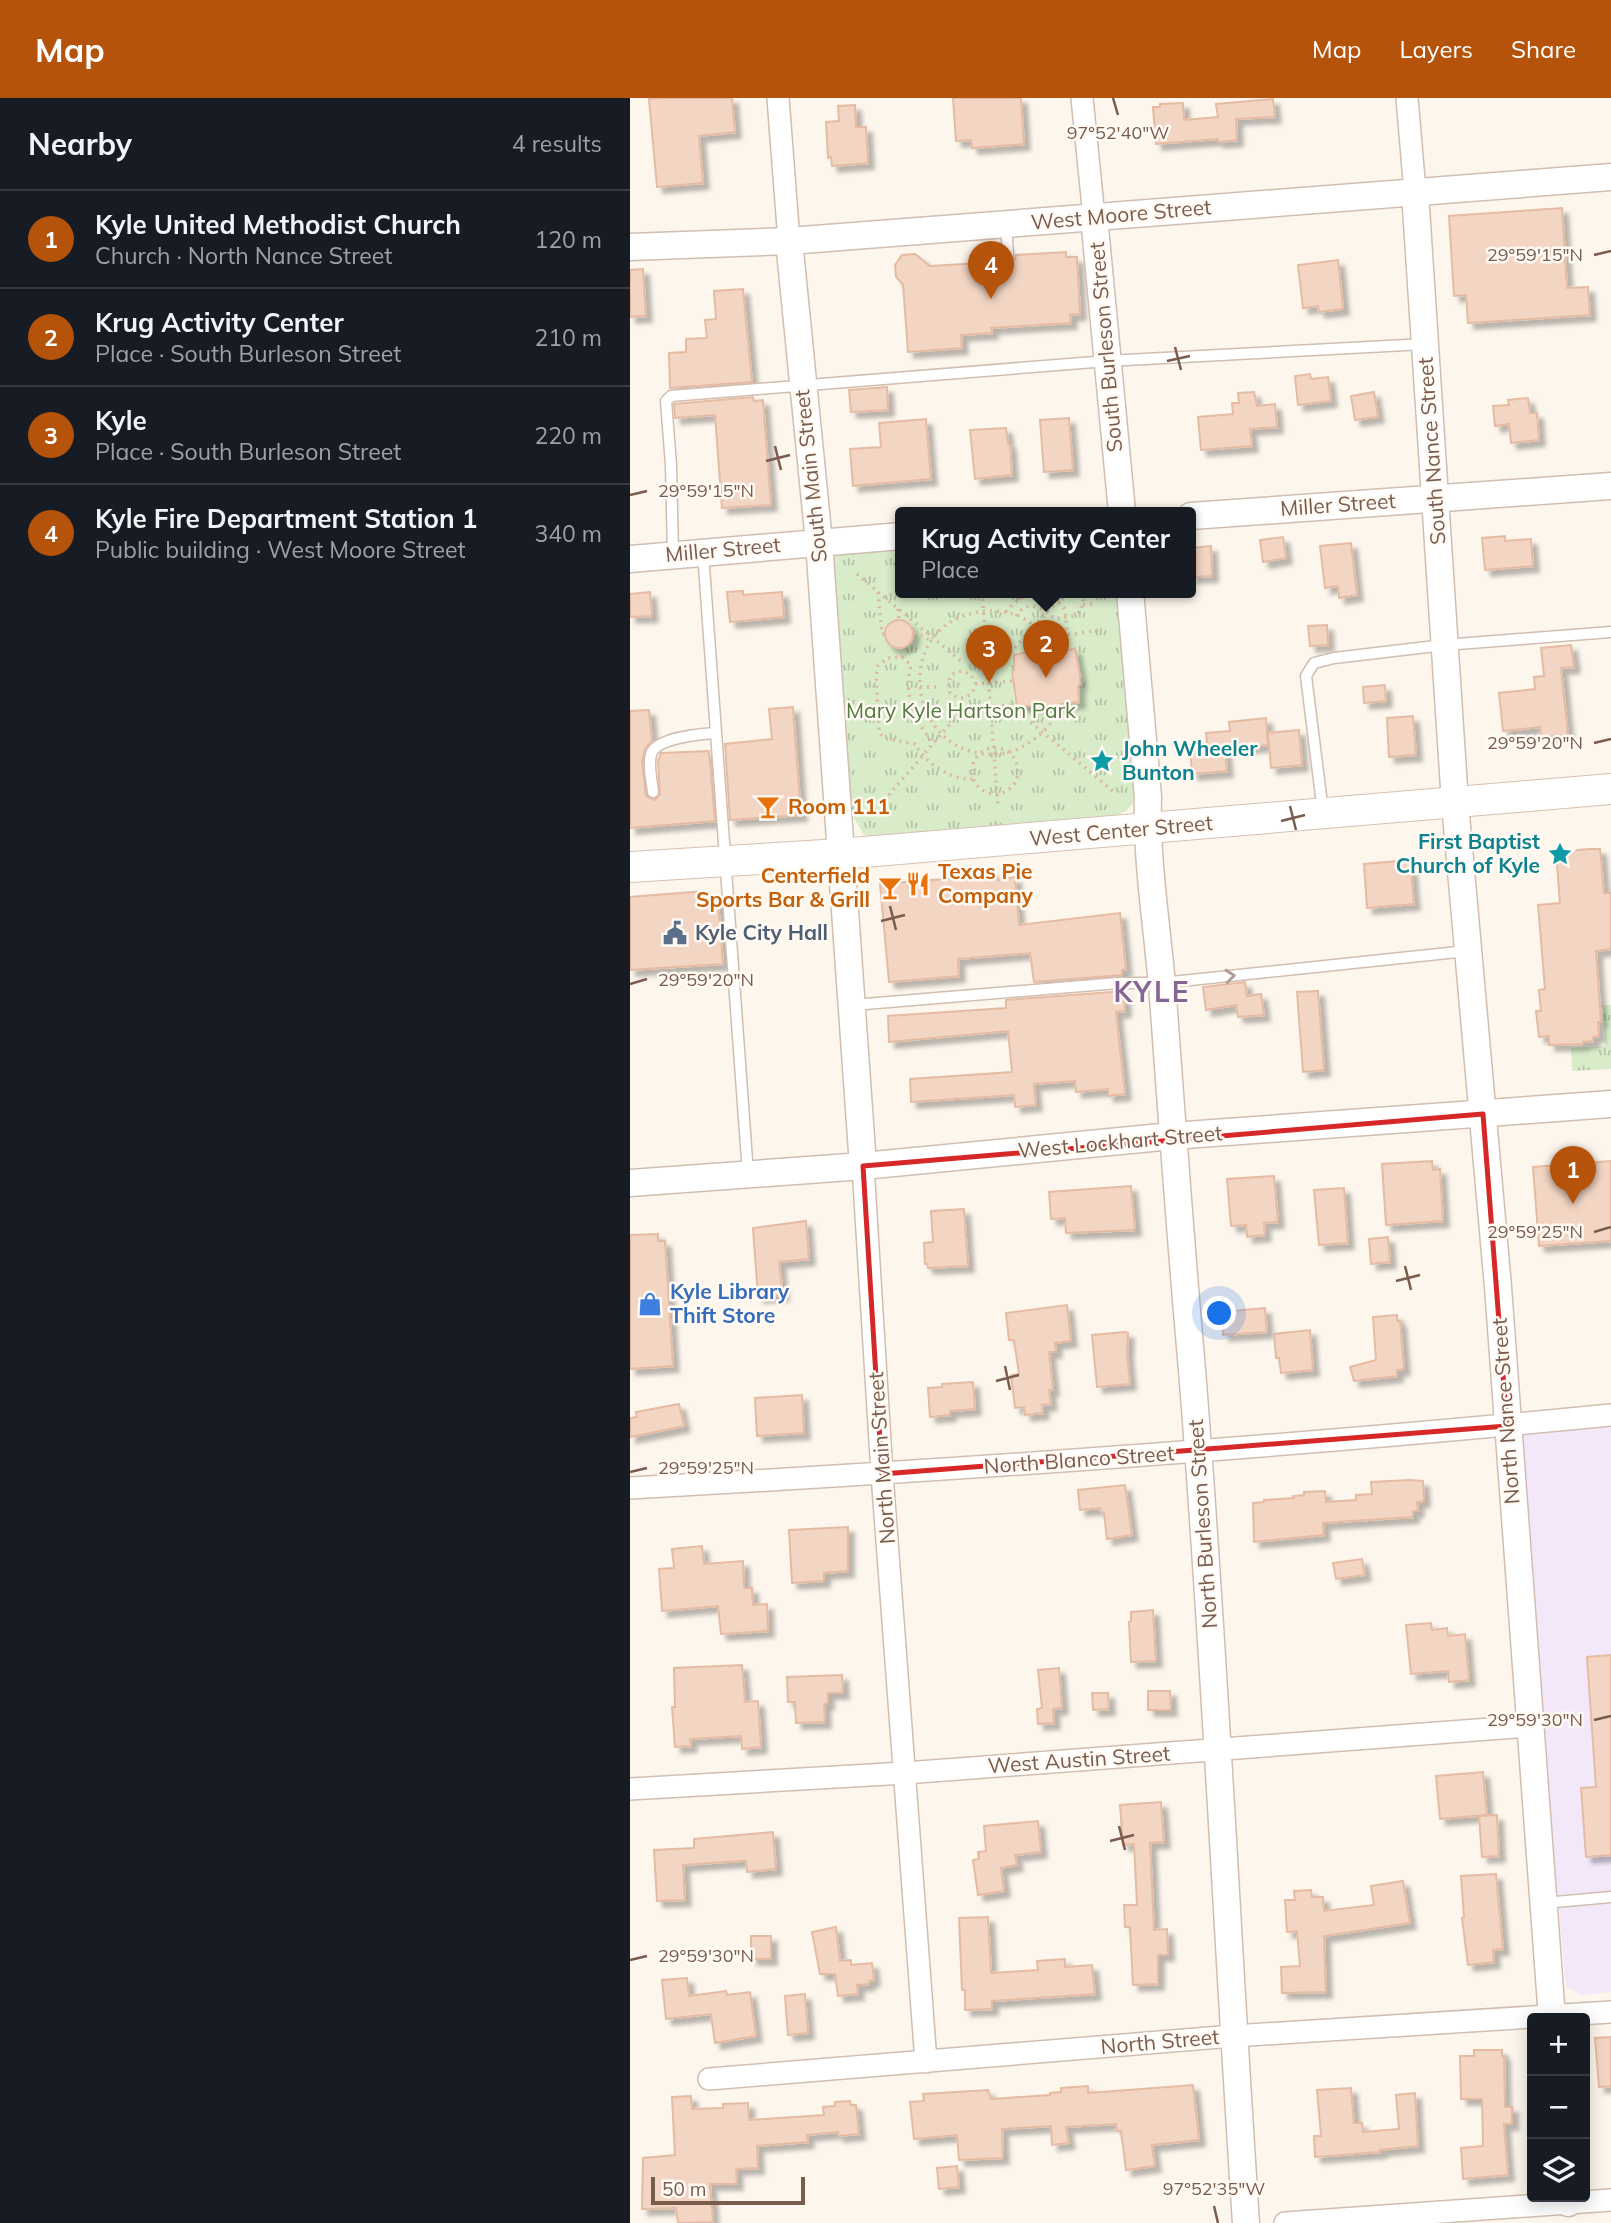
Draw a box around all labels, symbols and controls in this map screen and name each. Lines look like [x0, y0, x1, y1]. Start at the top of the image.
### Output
text: Map [35, 29, 105, 70]
text: Map [1312, 34, 1361, 64]
text: Layers [1399, 34, 1473, 64]
text: Share [1511, 34, 1576, 64]
text: 97°52'40"W [1067, 121, 1169, 144]
text: Nearby [28, 125, 132, 163]
text: 4 results [512, 129, 602, 158]
street label: West Moore Street [1030, 193, 1212, 235]
text: Kyle United Methodist Church [95, 208, 461, 241]
text: 1 [44, 225, 58, 254]
text: 120 m [534, 225, 602, 254]
text: Church · North Nance Street [95, 241, 392, 270]
pin: 4 [968, 241, 1014, 299]
street label: South Burleson Street [1083, 241, 1127, 453]
text: 29°59'15"N [1487, 243, 1583, 266]
text: Krug Activity Center [95, 306, 344, 339]
text: 2 [44, 323, 58, 352]
text: 210 m [534, 323, 602, 352]
text: Place · South Burleson Street [95, 339, 401, 368]
street label: South Nance Street [1411, 356, 1451, 546]
street label: South Main Street [788, 388, 832, 564]
text: Kyle [95, 404, 147, 437]
text: 3 [44, 421, 58, 450]
text: 220 m [534, 421, 602, 450]
text: Place · South Burleson Street [95, 437, 401, 466]
text: 29°59'15"N [658, 479, 754, 502]
street label: Miller Street [1279, 487, 1397, 521]
text: Kyle Fire Department Station 1 [95, 502, 477, 535]
popup [895, 507, 1196, 598]
text: 4 [44, 519, 58, 548]
text: 340 m [534, 519, 602, 548]
text: Krug Activity Center [921, 522, 1170, 555]
street label: Miller Street [664, 531, 782, 567]
text: Public building · West Moore Street [95, 535, 466, 564]
text: Place [921, 555, 979, 584]
pin: 2 [1023, 620, 1069, 678]
pin: 3 [966, 625, 1012, 683]
park label: Mary Kyle Hartson Park [846, 697, 1076, 723]
text: 29°59'20"N [1487, 731, 1583, 754]
place label: John Wheeler Bunton [1122, 735, 1258, 785]
place icon: John Wheeler Bunton [1088, 747, 1116, 775]
bar icon: Room 111 [754, 793, 782, 821]
place label: Room 111 [788, 793, 890, 819]
street label: West Center Street [1028, 809, 1214, 851]
place label: First Baptist Church of Kyle [1396, 828, 1540, 878]
place icon: First Baptist Church of Kyle [1546, 840, 1574, 868]
place label: Texas Pie Company [938, 858, 1034, 908]
place label: Centerfield Sports Bar & Grill [696, 862, 870, 912]
restaurant icon: Texas Pie Company [904, 870, 932, 898]
bar icon: Centerfield Sports Bar & Grill [876, 874, 904, 902]
public building icon: Kyle City Hall [661, 919, 689, 947]
place label: Kyle City Hall [695, 919, 828, 945]
text: 29°59'20"N [658, 968, 754, 991]
one-way arrow [1224, 968, 1235, 983]
district label: KYLE [1114, 974, 1190, 1009]
street label: West Lockhart Street [1017, 1119, 1223, 1163]
pin: 1 [1550, 1146, 1596, 1204]
text: 29°59'25"N [1487, 1220, 1583, 1243]
place label: Kyle Library Thift Store [670, 1278, 790, 1328]
shop icon: Kyle Library Thift Store [636, 1290, 664, 1318]
your location [1202, 1296, 1236, 1330]
street label: North Nance Street [1486, 1317, 1524, 1505]
street label: North Main Street [862, 1371, 900, 1545]
street label: North Burleson Street [1182, 1419, 1222, 1630]
street label: North Blanco Street [983, 1439, 1175, 1479]
text: 29°59'25"N [658, 1456, 754, 1479]
text: 29°59'30"N [1487, 1708, 1583, 1731]
street label: West Austin Street [987, 1740, 1171, 1778]
text: 29°59'30"N [658, 1944, 754, 1967]
map controls [1527, 2013, 1590, 2202]
button: + [1527, 2013, 1590, 2076]
street label: North Street [1099, 2023, 1220, 2059]
button: − [1527, 2076, 1590, 2139]
button: layers [1527, 2139, 1590, 2202]
scale bar [651, 2174, 805, 2206]
text: 50 m [662, 2177, 706, 2201]
text: 97°52'35"W [1163, 2177, 1265, 2200]

